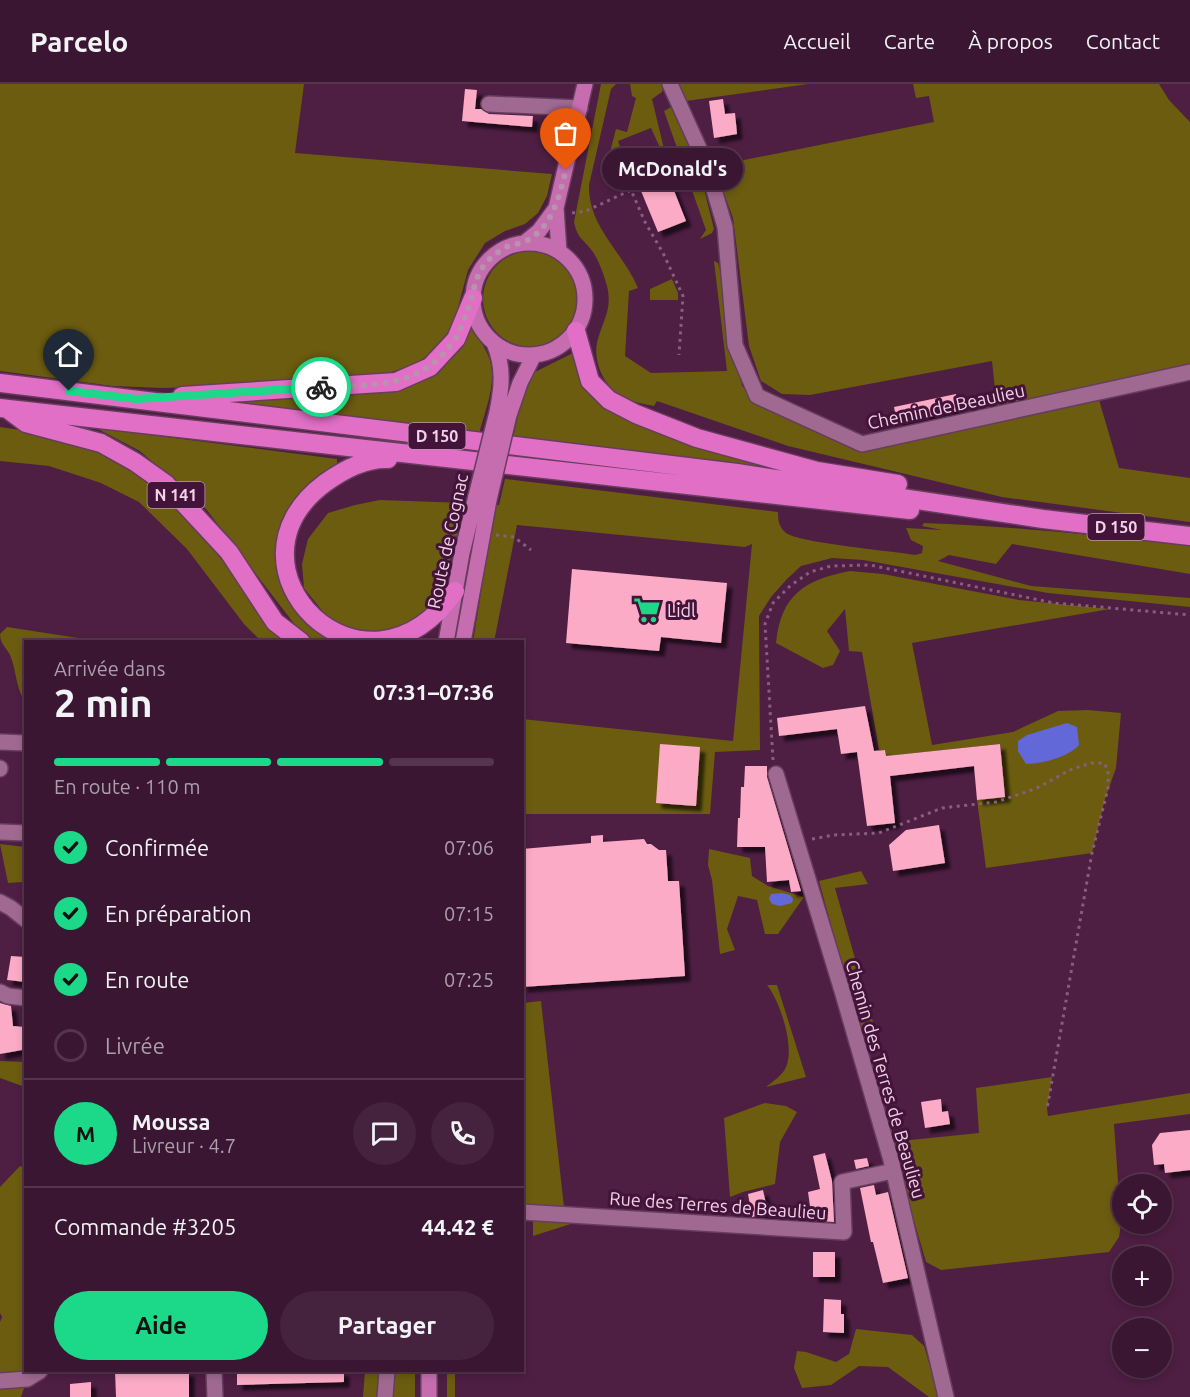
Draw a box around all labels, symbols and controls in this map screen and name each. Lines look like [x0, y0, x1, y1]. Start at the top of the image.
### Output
text: Parcelo [30, 26, 128, 57]
text: Accueil [783, 29, 851, 53]
text: Carte [884, 29, 935, 53]
text: À propos [968, 29, 1053, 53]
text: Contact [1086, 29, 1160, 53]
pin [540, 108, 591, 170]
icon: bag [549, 117, 582, 150]
callout: McDonald's [602, 149, 743, 191]
text: McDonald's [618, 157, 727, 180]
pin [43, 329, 94, 391]
icon: home [52, 338, 85, 371]
courier [291, 357, 351, 417]
icon: bike [305, 371, 338, 404]
street label: Chemin de Beaulieu [866, 380, 1026, 432]
road number: D 150 [408, 423, 466, 449]
street label: Route de Cognac [423, 472, 471, 610]
road number: N 141 [148, 482, 204, 508]
road number: D 150 [1088, 514, 1144, 540]
supermarket icon: Lidl [632, 595, 662, 625]
place label: Lidl [667, 600, 696, 620]
text: Arrivée dans [54, 657, 165, 680]
text: 07:31–07:36 [373, 679, 494, 704]
text: 2 min [54, 681, 153, 724]
text: En route · 110 m [54, 775, 201, 798]
icon: check [54, 831, 87, 864]
text: Confirmée [105, 835, 209, 860]
text: 07:06 [444, 836, 494, 859]
icon: check [54, 897, 87, 930]
text: En préparation [105, 901, 252, 926]
text: 07:15 [444, 902, 494, 925]
street label: Chemin des Terres de Beaulieu [842, 957, 930, 1201]
icon: check [54, 963, 87, 996]
text: En route [105, 967, 189, 992]
text: 07:25 [444, 968, 494, 991]
text: Livrée [105, 1033, 165, 1058]
button: chat [353, 1102, 416, 1165]
button: phone [431, 1102, 494, 1165]
text: Moussa [132, 1109, 210, 1134]
text: M [76, 1121, 95, 1146]
text: Livreur · 4.7 [132, 1134, 236, 1157]
map controls [1112, 1174, 1172, 1378]
button: locate [1112, 1174, 1172, 1234]
street label: Rue des Terres de Beaulieu [609, 1187, 827, 1223]
text: Commande #3205 [54, 1214, 236, 1239]
text: 44.42 € [421, 1214, 494, 1239]
button: + [1112, 1246, 1172, 1306]
button: Aide [54, 1291, 268, 1360]
button: Partager [280, 1291, 494, 1360]
button: − [1112, 1318, 1172, 1378]

